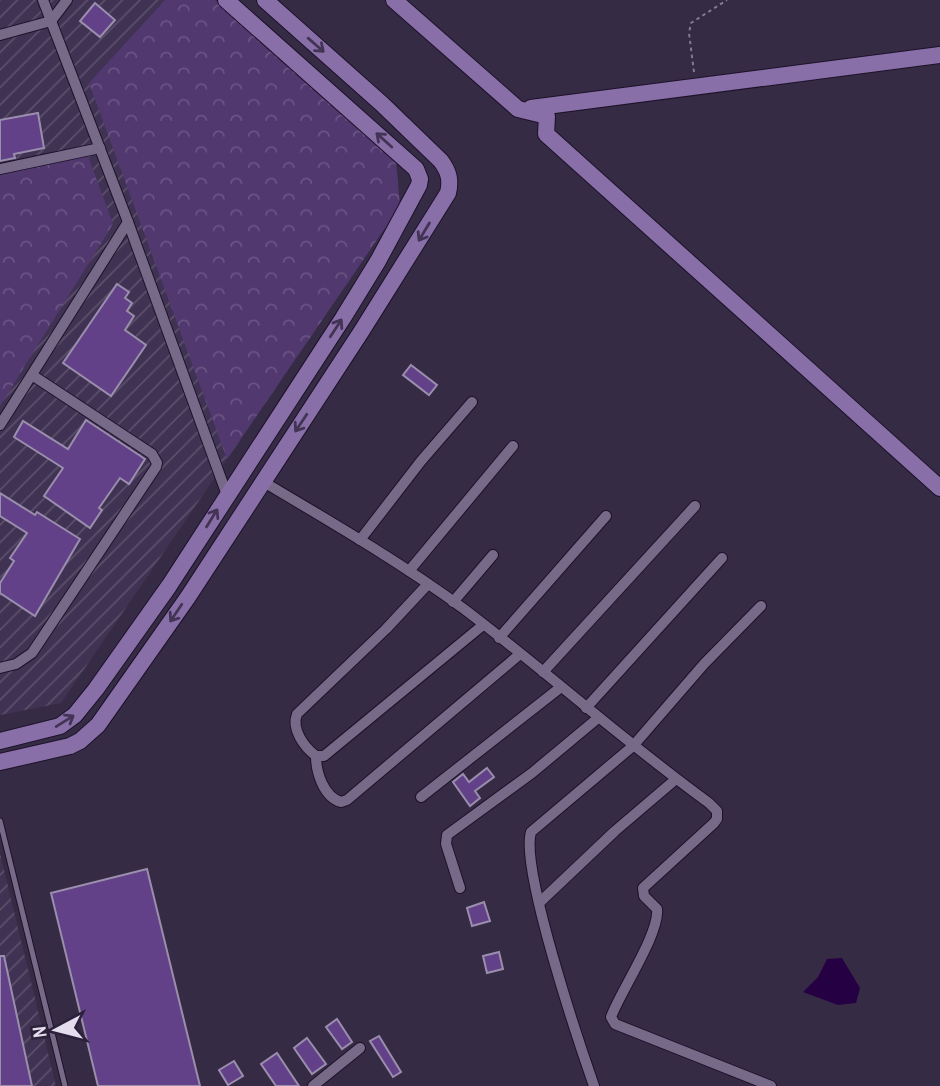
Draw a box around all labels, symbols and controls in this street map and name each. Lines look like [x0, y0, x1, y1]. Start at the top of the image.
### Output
one-way arrow [307, 37, 325, 53]
one-way arrow [375, 133, 393, 149]
one-way arrow [417, 221, 431, 241]
one-way arrow [329, 319, 343, 338]
one-way arrow [294, 413, 308, 432]
one-way arrow [206, 509, 220, 529]
one-way arrow [169, 603, 183, 623]
one-way arrow [54, 714, 74, 728]
north arrow [21, 995, 91, 1065]
text: N [26, 1025, 53, 1039]

